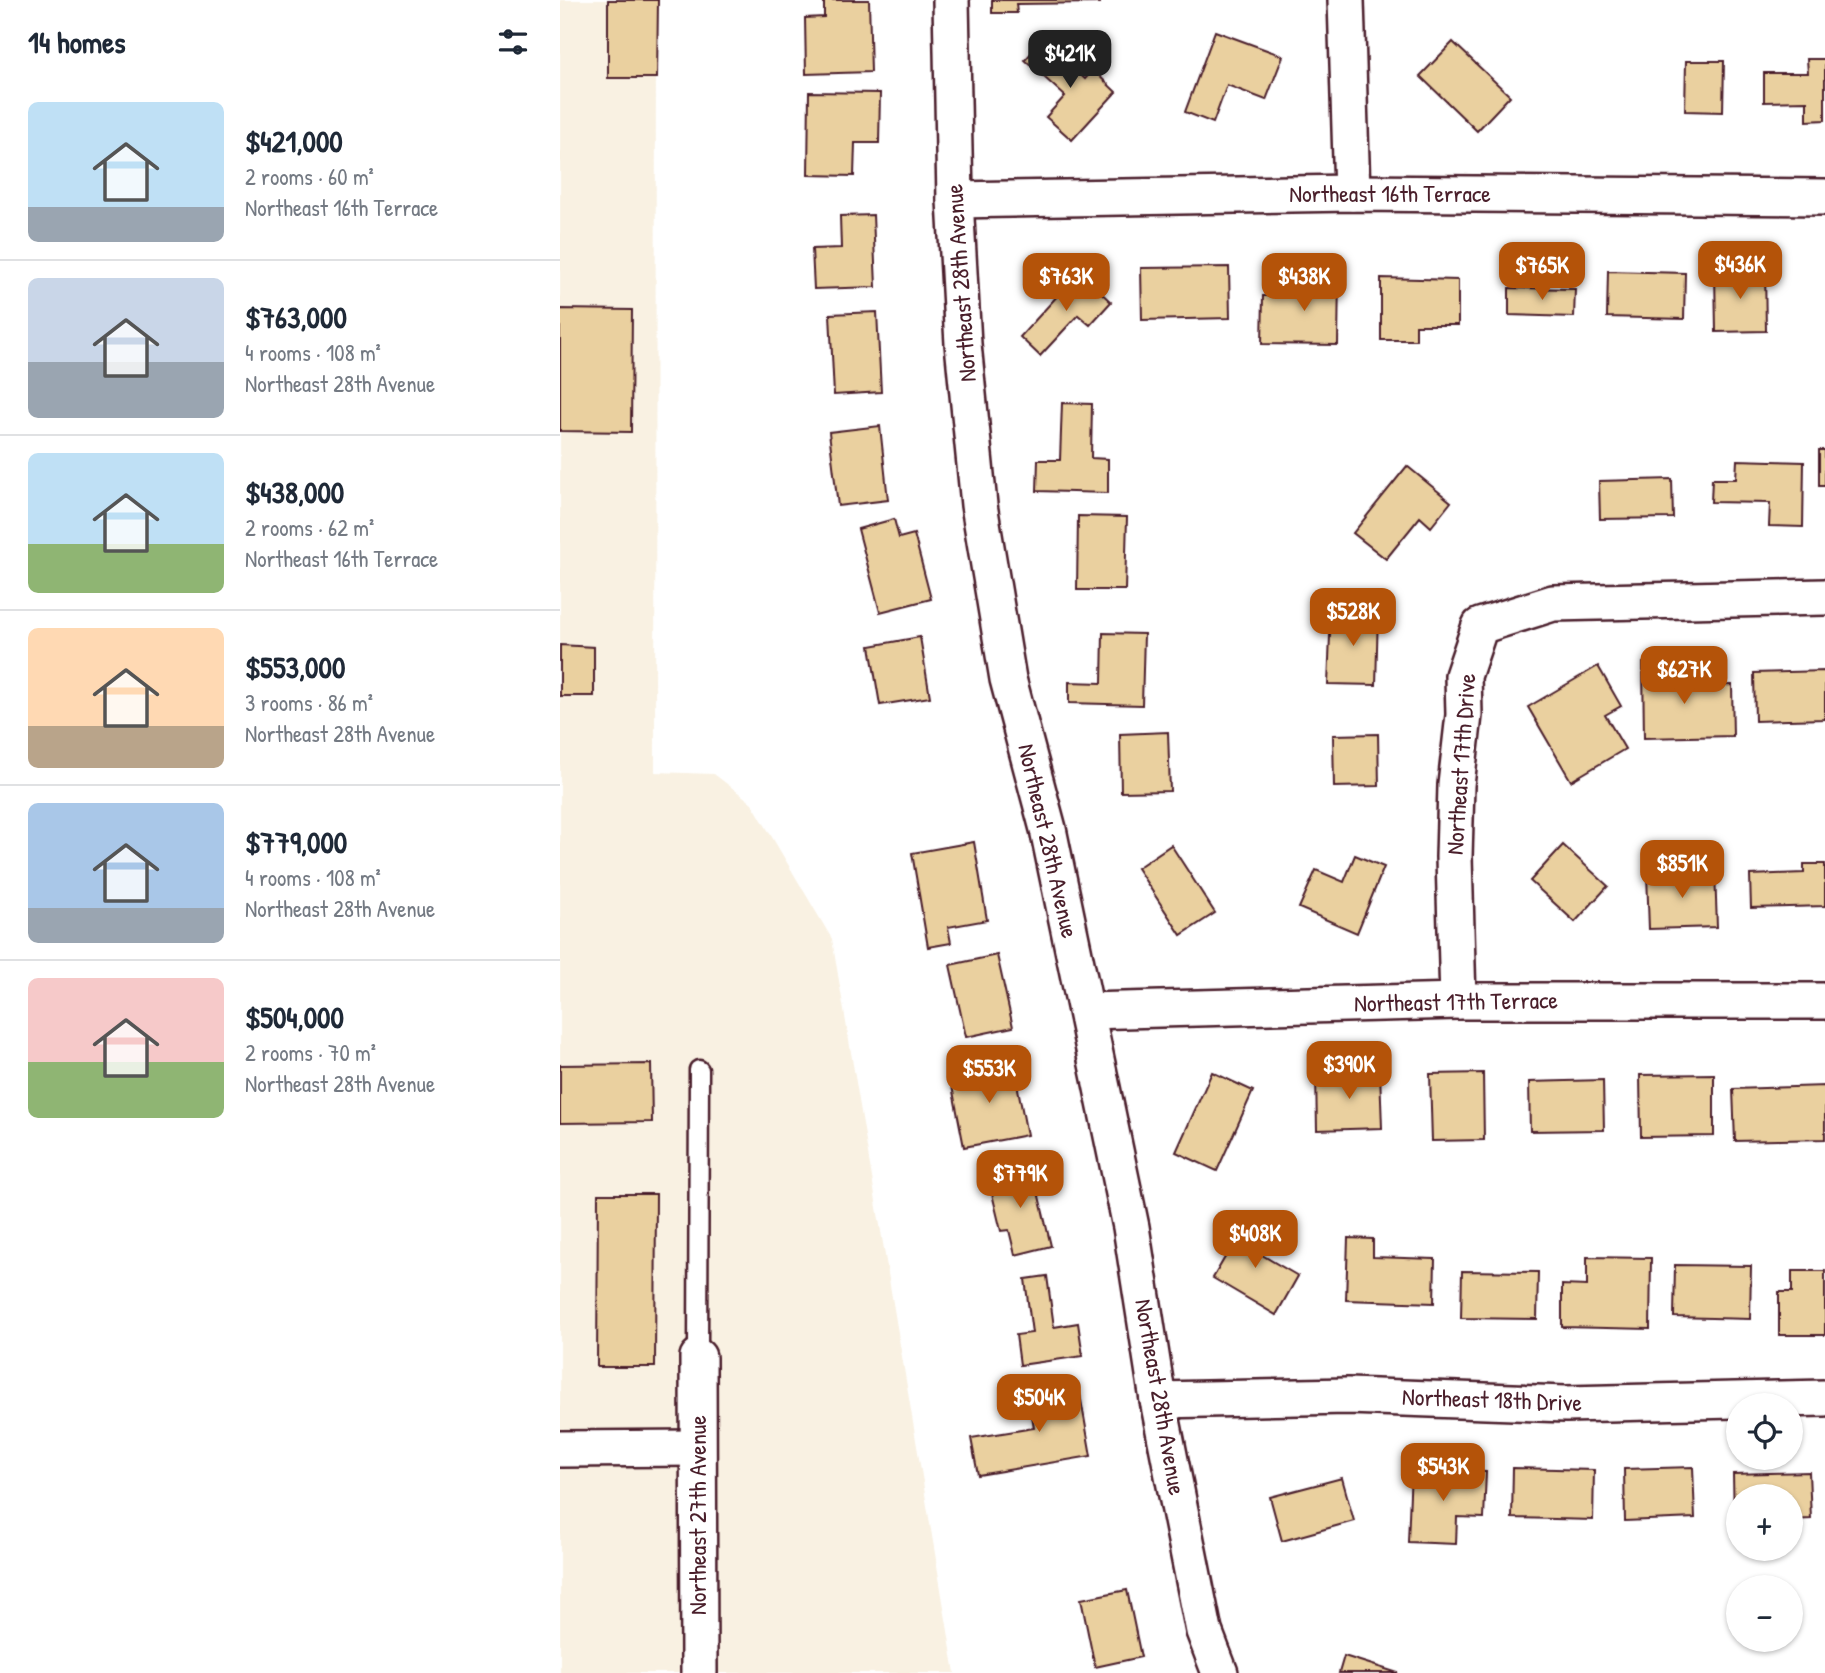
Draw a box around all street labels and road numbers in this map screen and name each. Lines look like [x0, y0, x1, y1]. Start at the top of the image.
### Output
street label: Northeast 16th Terrace [1289, 177, 1491, 209]
street label: Northeast 28th Avenue [937, 183, 983, 383]
street label: Northeast 17th Drive [1438, 672, 1482, 856]
street label: Northeast 28th Avenue [1011, 741, 1087, 941]
street label: Northeast 17th Terrace [1354, 983, 1559, 1019]
street label: Northeast 28th Avenue [1128, 1296, 1194, 1498]
street label: Northeast 18th Drive [1401, 1380, 1583, 1418]
street label: Northeast 27th Avenue [681, 1415, 713, 1615]

